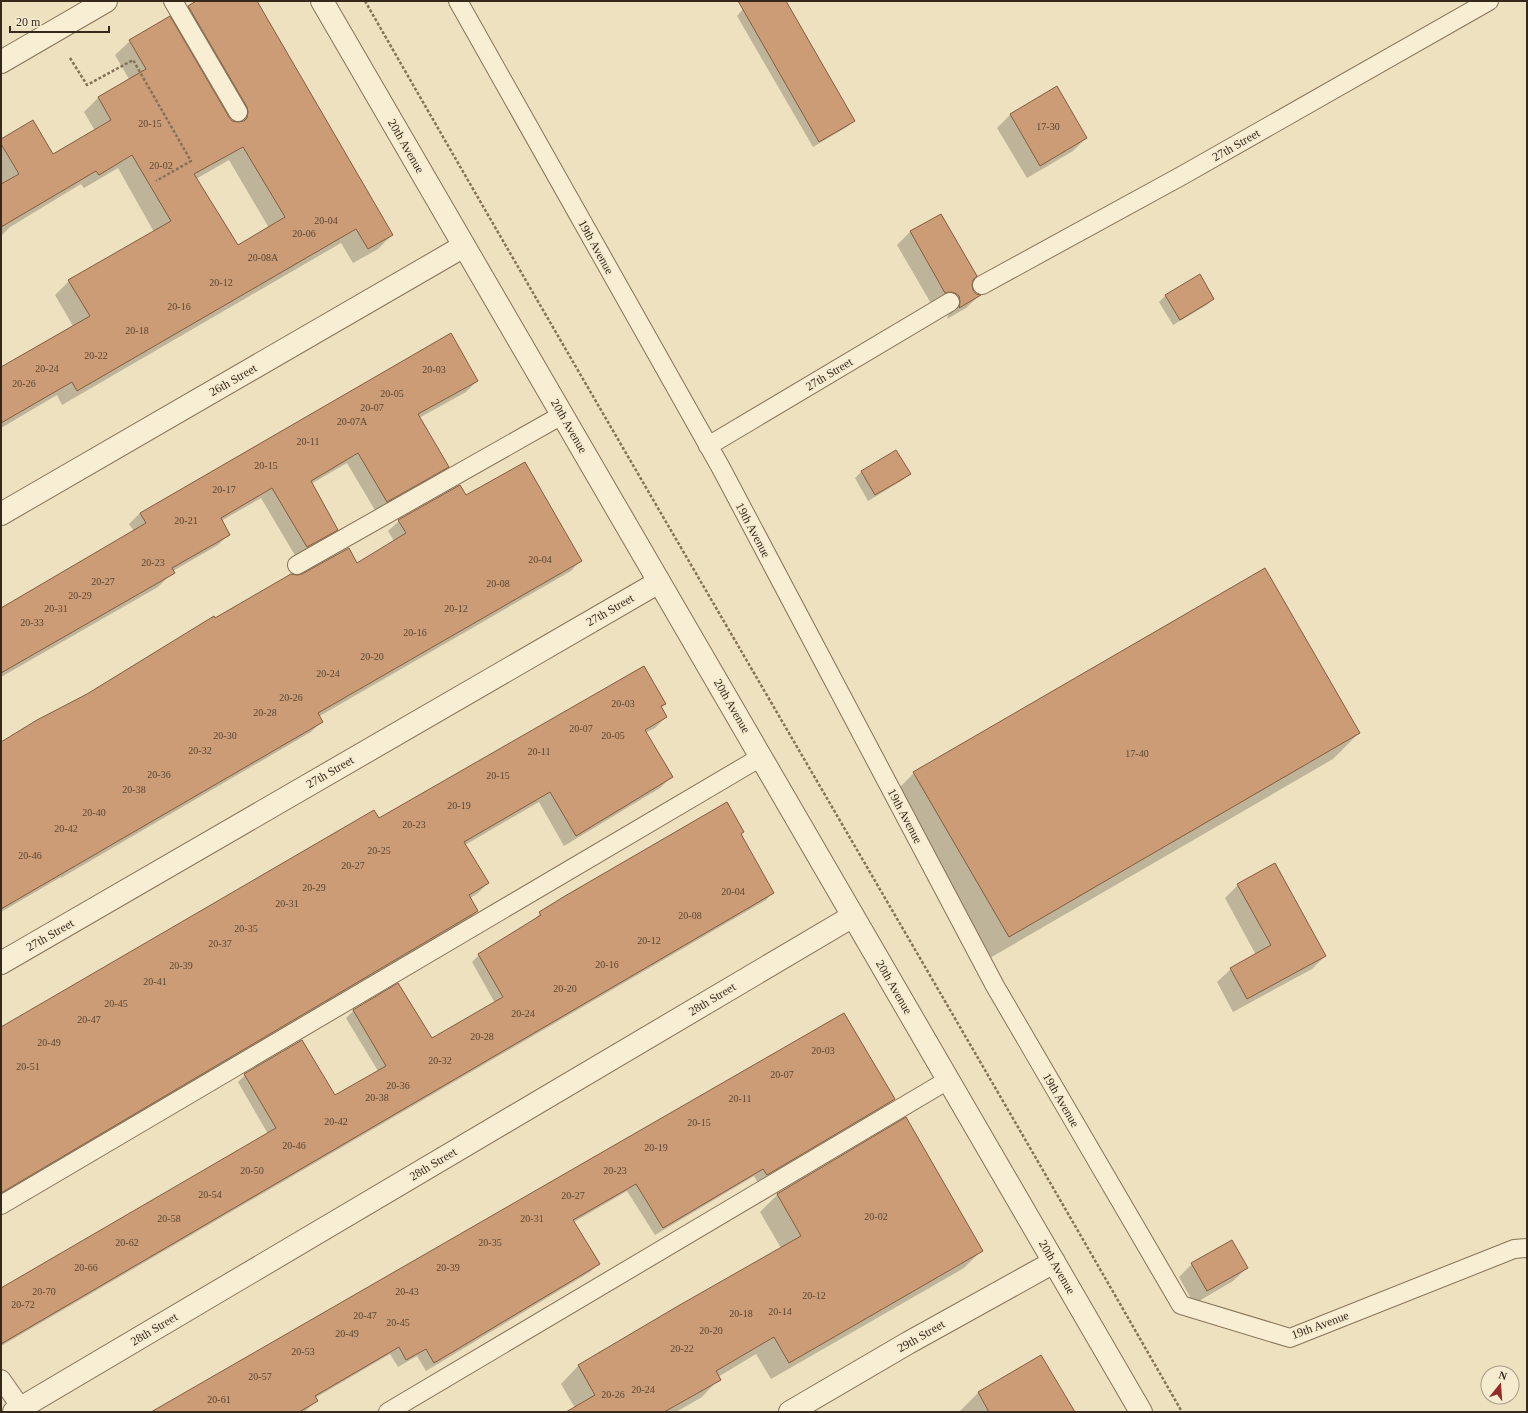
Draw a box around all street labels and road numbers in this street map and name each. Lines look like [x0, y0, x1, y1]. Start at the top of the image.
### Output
street label: 20th Avenue [385, 116, 427, 176]
street label: 27th Street [1210, 126, 1263, 164]
street label: 19th Avenue [575, 217, 617, 277]
street label: 27th Street [803, 354, 856, 393]
street label: 26th Street [207, 361, 260, 399]
street label: 20th Avenue [548, 396, 590, 456]
street label: 19th Avenue [733, 500, 773, 560]
street label: 27th Street [584, 591, 637, 629]
street label: 20th Avenue [711, 676, 753, 736]
street label: 27th Street [304, 753, 357, 791]
street label: 19th Avenue [885, 786, 925, 846]
street label: 27th Street [24, 916, 77, 954]
street label: 20th Avenue [873, 957, 915, 1017]
street label: 28th Street [686, 979, 739, 1018]
street label: 19th Avenue [1040, 1070, 1082, 1130]
street label: 28th Street [407, 1144, 460, 1183]
street label: 20th Avenue [1036, 1237, 1078, 1297]
street label: 19th Avenue [1289, 1308, 1351, 1342]
street label: 28th Street [128, 1309, 181, 1348]
street label: 29th Street [895, 1317, 948, 1355]

